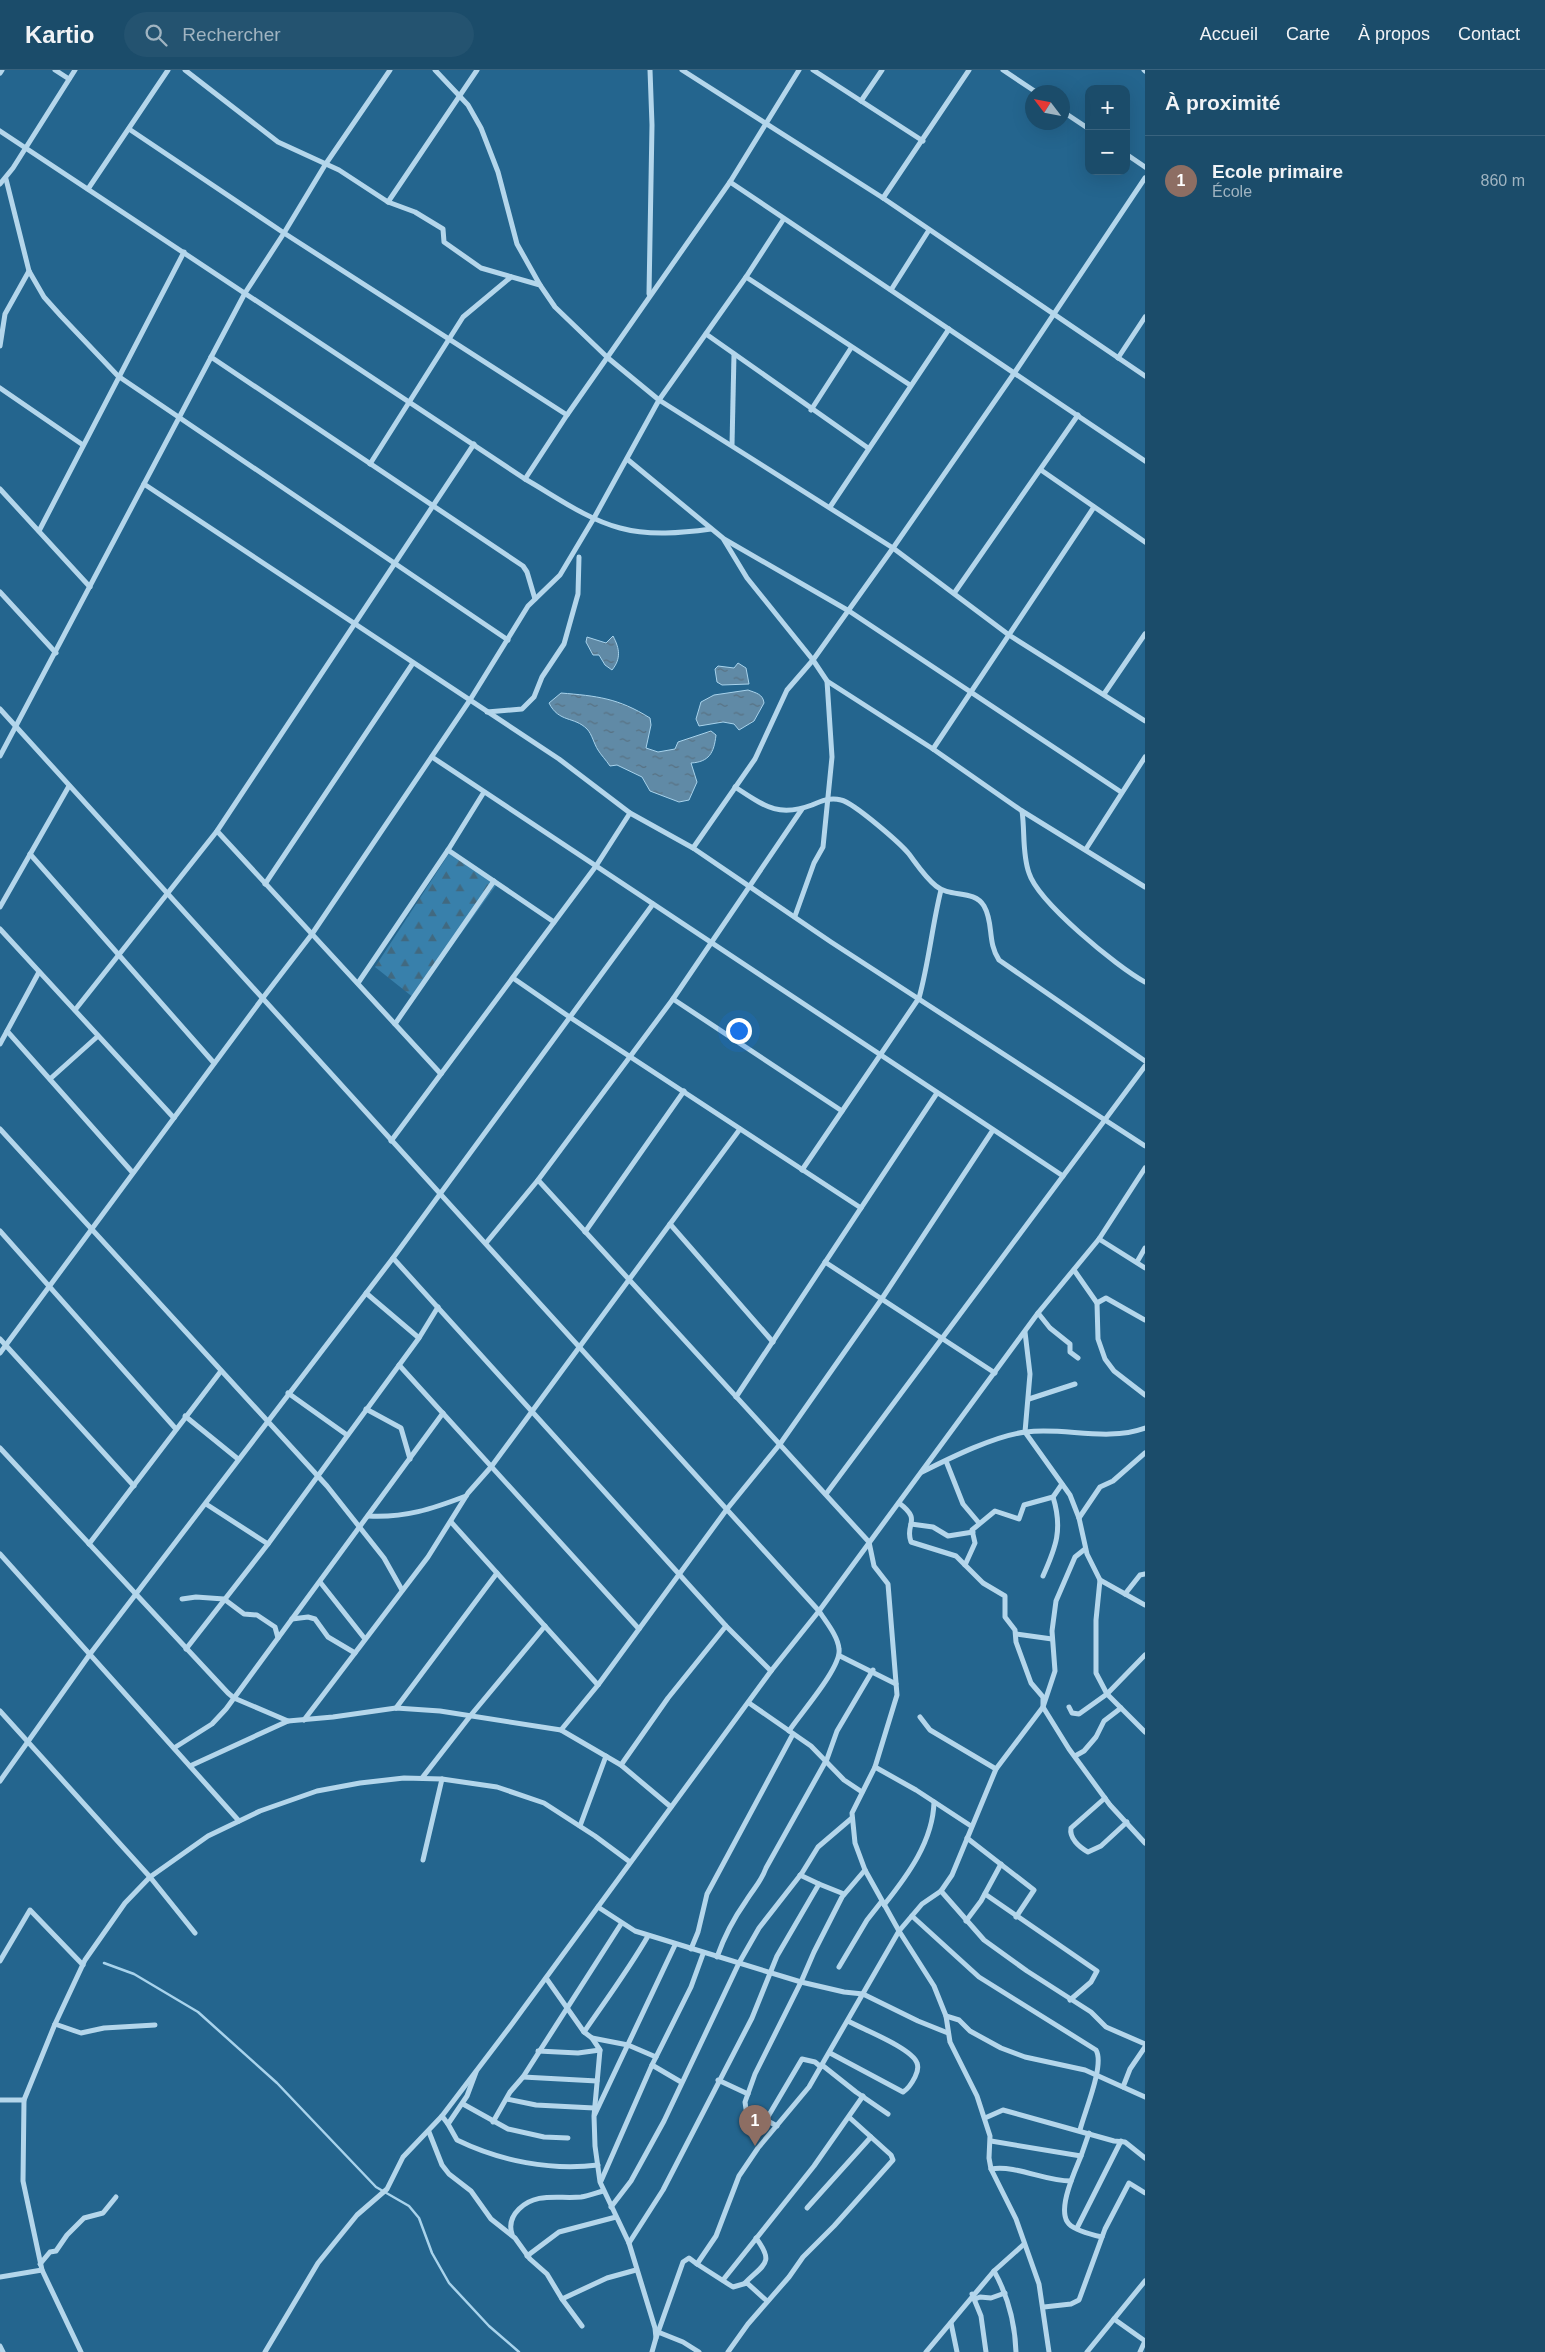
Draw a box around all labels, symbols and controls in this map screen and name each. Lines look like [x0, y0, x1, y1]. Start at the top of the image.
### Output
search box [124, 12, 474, 57]
text: Kartio [25, 21, 94, 48]
icon: search [142, 21, 170, 49]
text: Rechercher [182, 24, 281, 45]
text: Accueil [1200, 24, 1258, 44]
text: Carte [1286, 24, 1330, 44]
text: À propos [1358, 24, 1430, 44]
text: Contact [1458, 24, 1520, 44]
north arrow [1025, 85, 1070, 130]
map controls [1085, 85, 1130, 175]
button: + [1085, 85, 1130, 130]
text: À proximité [1165, 91, 1281, 114]
button: − [1085, 130, 1130, 175]
text: Ecole primaire [1212, 161, 1343, 182]
text: 1 [1177, 172, 1185, 189]
text: 860 m [1481, 172, 1525, 189]
text: École [1212, 183, 1252, 200]
your location [726, 1018, 752, 1044]
pin: 1 [739, 2105, 771, 2146]

